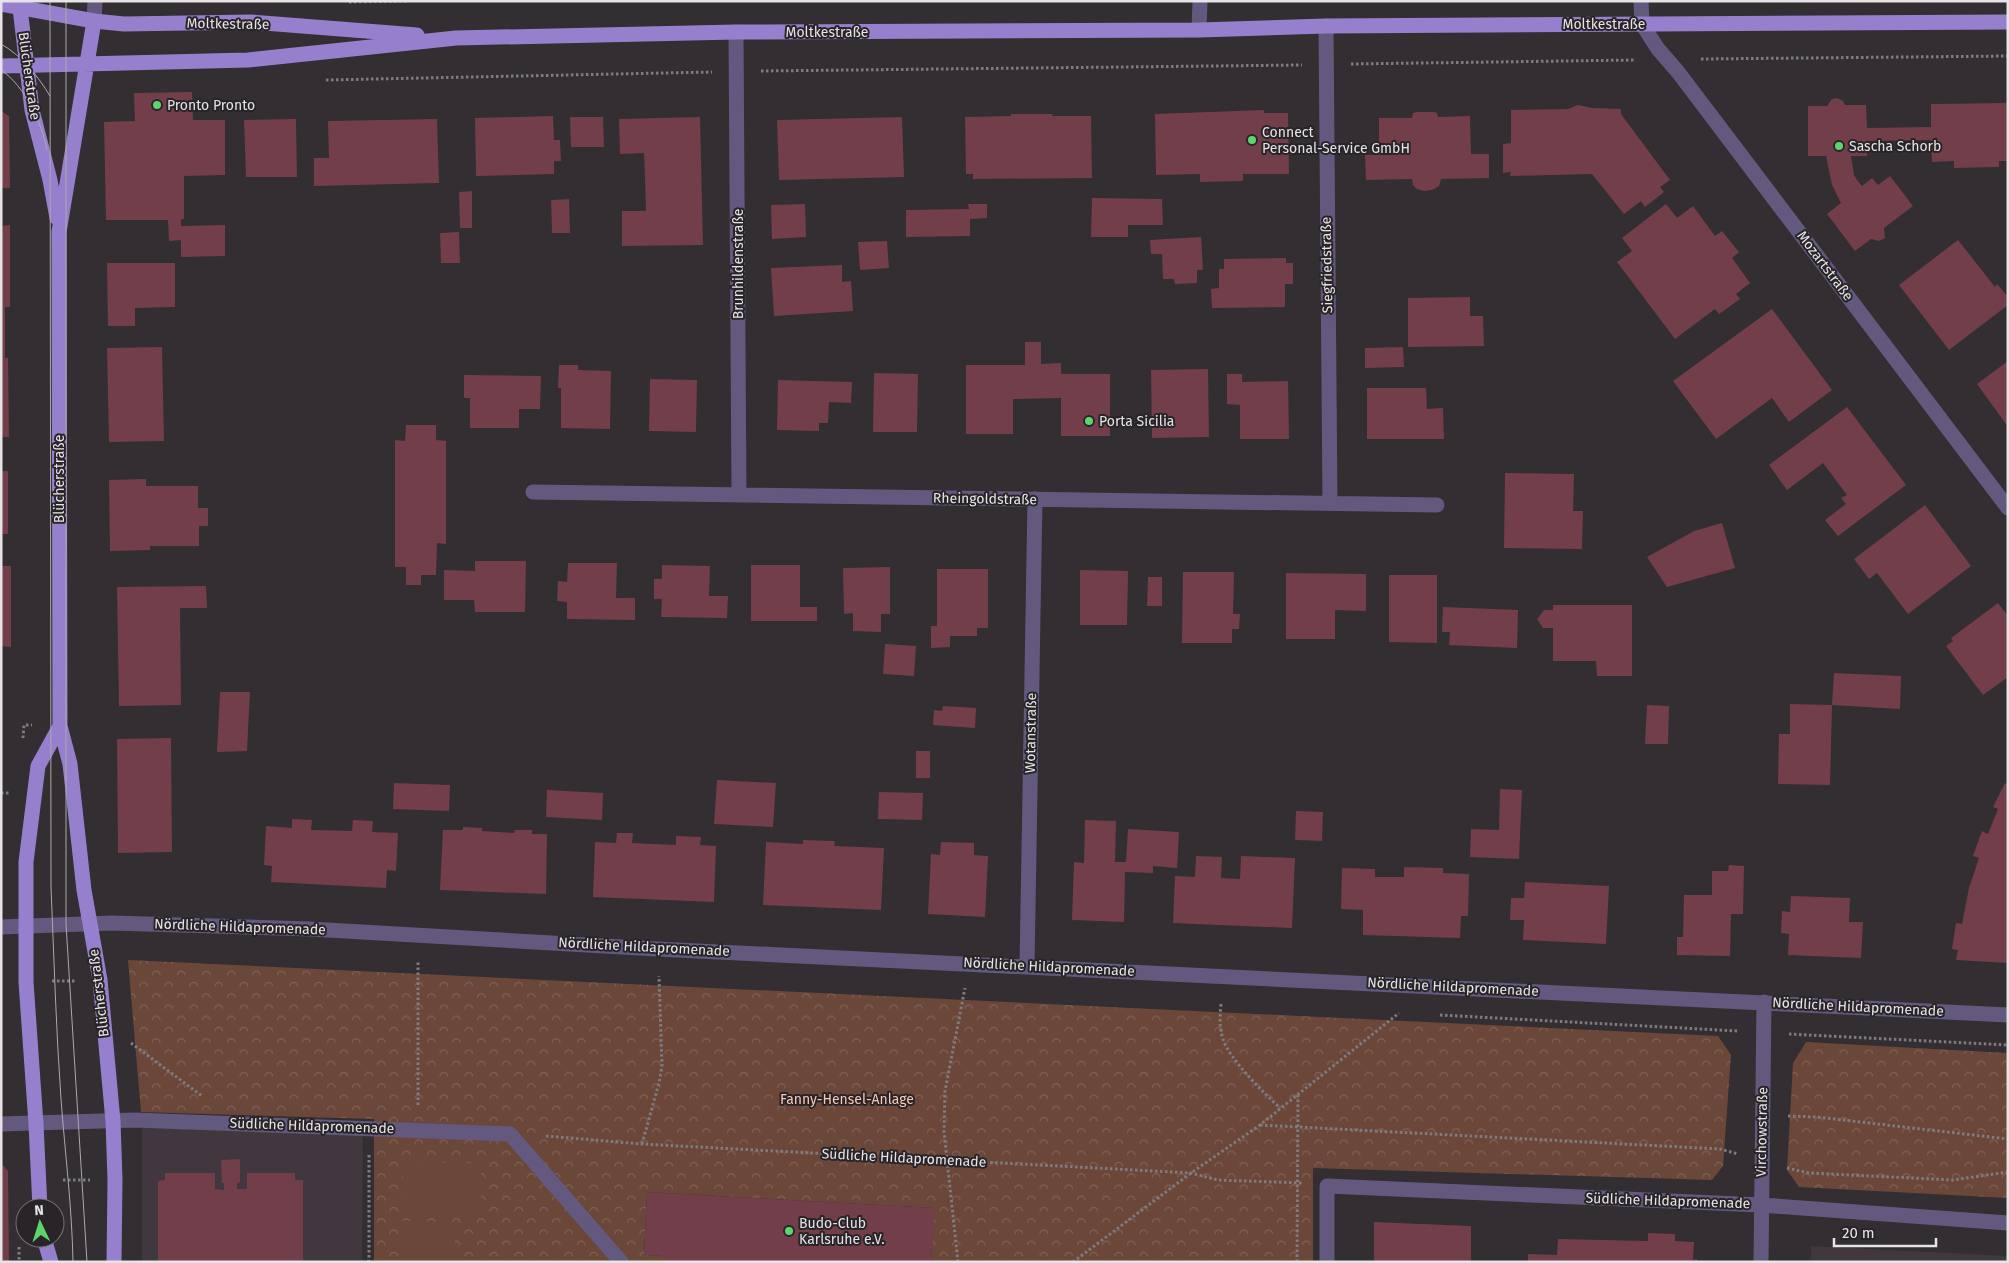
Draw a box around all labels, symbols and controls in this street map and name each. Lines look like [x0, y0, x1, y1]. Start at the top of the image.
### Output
street label: Moltkestraße [186, 15, 270, 33]
street label: Moltkestraße [1563, 16, 1645, 33]
street label: Moltkestraße [786, 24, 868, 41]
street label: Blücherstraße [14, 31, 44, 121]
place label: Pronto Pronto [167, 97, 255, 114]
marker: Pronto Pronto [151, 99, 163, 111]
place label: Connect Personal-Service GmbH [1262, 124, 1410, 157]
marker: Connect Personal-Service GmbH [1246, 134, 1258, 146]
place label: Sascha Schorb [1849, 138, 1941, 155]
marker: Sascha Schorb [1833, 140, 1845, 152]
street label: Brunhildenstraße [730, 209, 747, 319]
street label: Siegfriedstraße [1318, 217, 1336, 313]
street label: Mozartstraße [1793, 228, 1857, 304]
place label: Porta Sicilia [1099, 413, 1174, 430]
marker: Porta Sicilia [1083, 415, 1095, 427]
street label: Blücherstraße [51, 435, 68, 523]
street label: Rheingoldstraße [933, 490, 1037, 508]
street label: Wotanstraße [1022, 693, 1040, 773]
street label: Nördliche Hildapromenade [154, 916, 326, 938]
street label: Nördliche Hildapromenade [558, 934, 730, 960]
street label: Blücherstraße [85, 948, 113, 1038]
street label: Nördliche Hildapromenade [963, 954, 1135, 980]
street label: Nördliche Hildapromenade [1367, 974, 1539, 1000]
street label: Nördliche Hildapromenade [1772, 994, 1944, 1020]
street label: Virchowstraße [1753, 1087, 1771, 1177]
park label: Fanny-Hensel-Anlage [780, 1091, 914, 1108]
street label: Südliche Hildapromenade [229, 1115, 395, 1137]
street label: Südliche Hildapromenade [821, 1145, 987, 1171]
street label: Südliche Hildapromenade [1585, 1190, 1751, 1212]
north arrow [15, 1198, 65, 1248]
text: N [34, 1202, 44, 1219]
place label: Budo-Club Karlsruhe e.V. [799, 1215, 885, 1248]
scale bar [1834, 1216, 1936, 1248]
text: 20 m [1842, 1224, 1875, 1242]
marker: Budo-Club Karlsruhe e.V. [783, 1225, 795, 1237]

